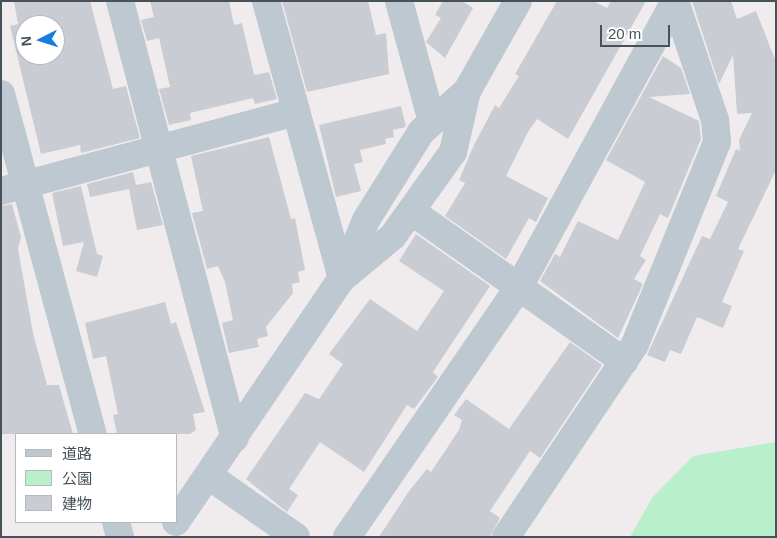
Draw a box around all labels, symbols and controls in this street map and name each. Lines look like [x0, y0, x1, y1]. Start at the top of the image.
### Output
north arrow [15, 15, 65, 65]
scale bar [602, 15, 672, 47]
text: 20 m [608, 25, 641, 42]
text: N [18, 35, 34, 47]
legend [15, 433, 178, 523]
text: 道路 [62, 445, 92, 462]
text: 公園 [62, 470, 92, 487]
text: 建物 [62, 495, 92, 512]

